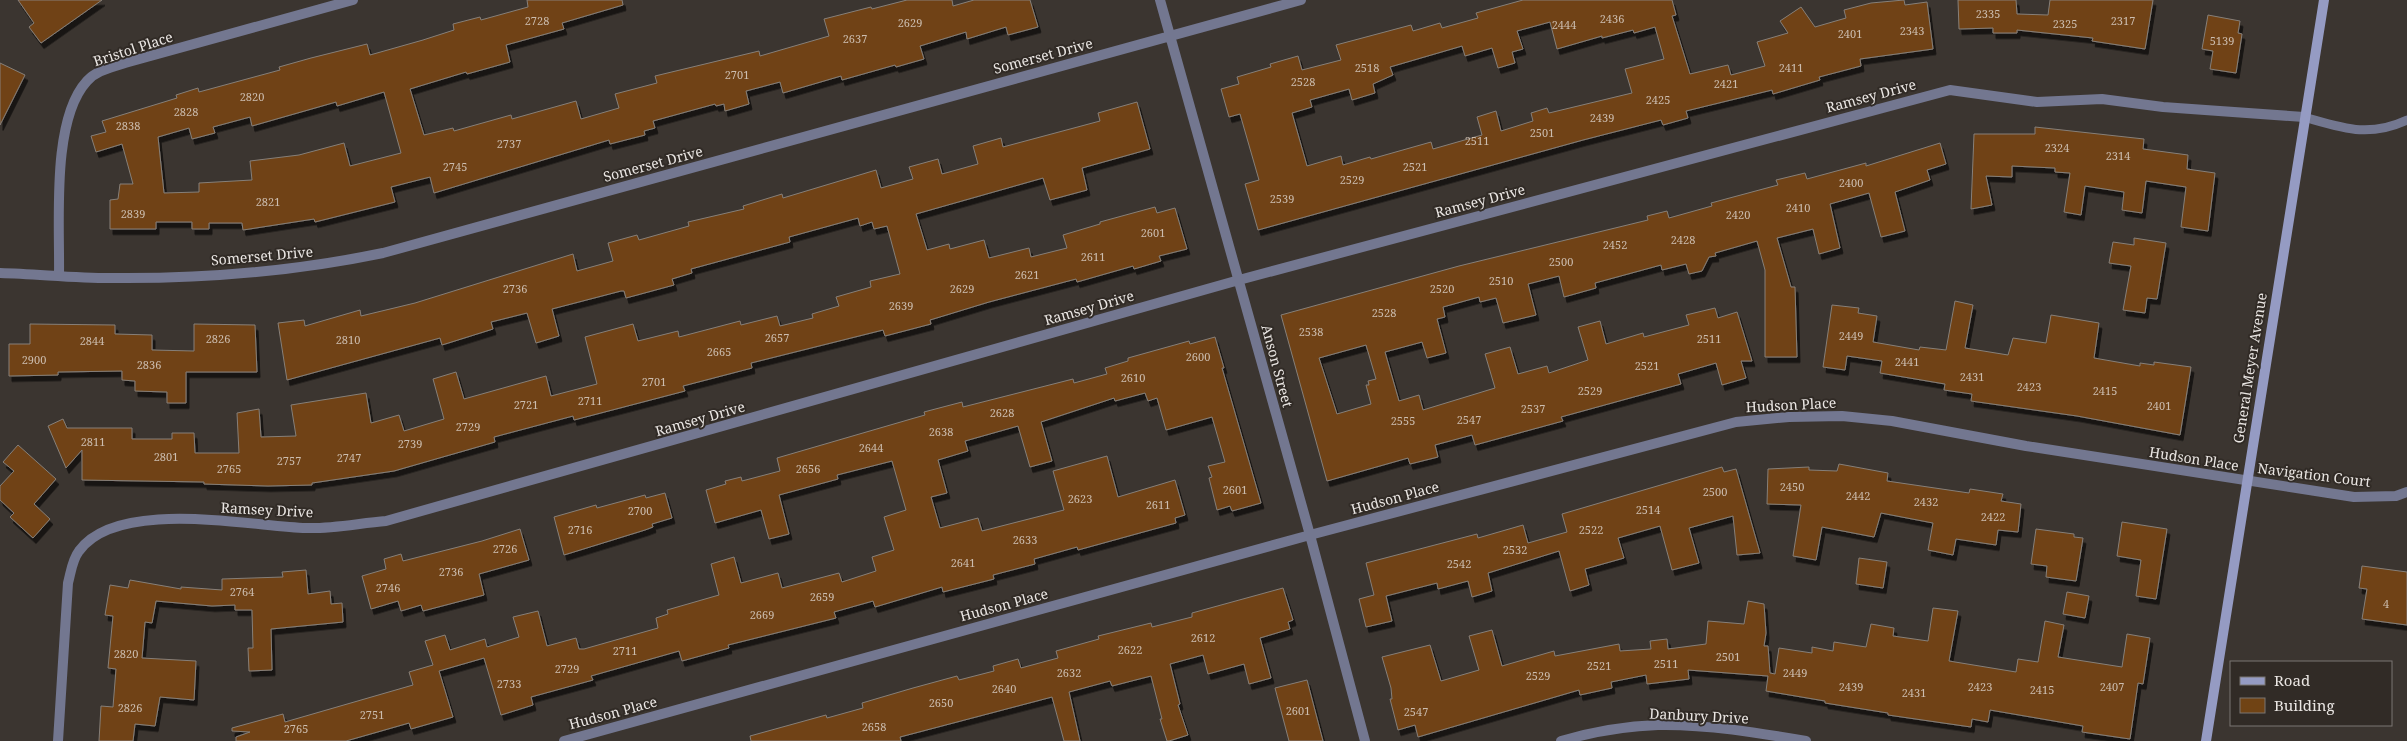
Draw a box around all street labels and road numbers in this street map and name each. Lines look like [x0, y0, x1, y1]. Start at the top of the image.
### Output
street label: Bristol Place [91, 27, 175, 70]
street label: Somerset Drive [991, 33, 1095, 78]
street label: Ramsey Drive [1824, 74, 1918, 117]
street label: Somerset Drive [601, 141, 705, 186]
street label: Ramsey Drive [1433, 179, 1527, 222]
street label: Somerset Drive [210, 242, 314, 269]
street label: Ramsey Drive [1042, 286, 1136, 329]
street label: General Meyer Avenue [2228, 291, 2271, 445]
street label: Anson Street [1257, 322, 1298, 409]
street label: Hudson Place [1745, 393, 1837, 416]
street label: Ramsey Drive [653, 397, 747, 440]
street label: Hudson Place [2148, 442, 2240, 475]
street label: Navigation Court [2256, 458, 2372, 491]
street label: Hudson Place [1349, 477, 1441, 518]
street label: Ramsey Drive [220, 498, 314, 521]
street label: Hudson Place [958, 584, 1050, 625]
street label: Hudson Place [567, 692, 659, 733]
street label: Danbury Drive [1649, 703, 1749, 728]

